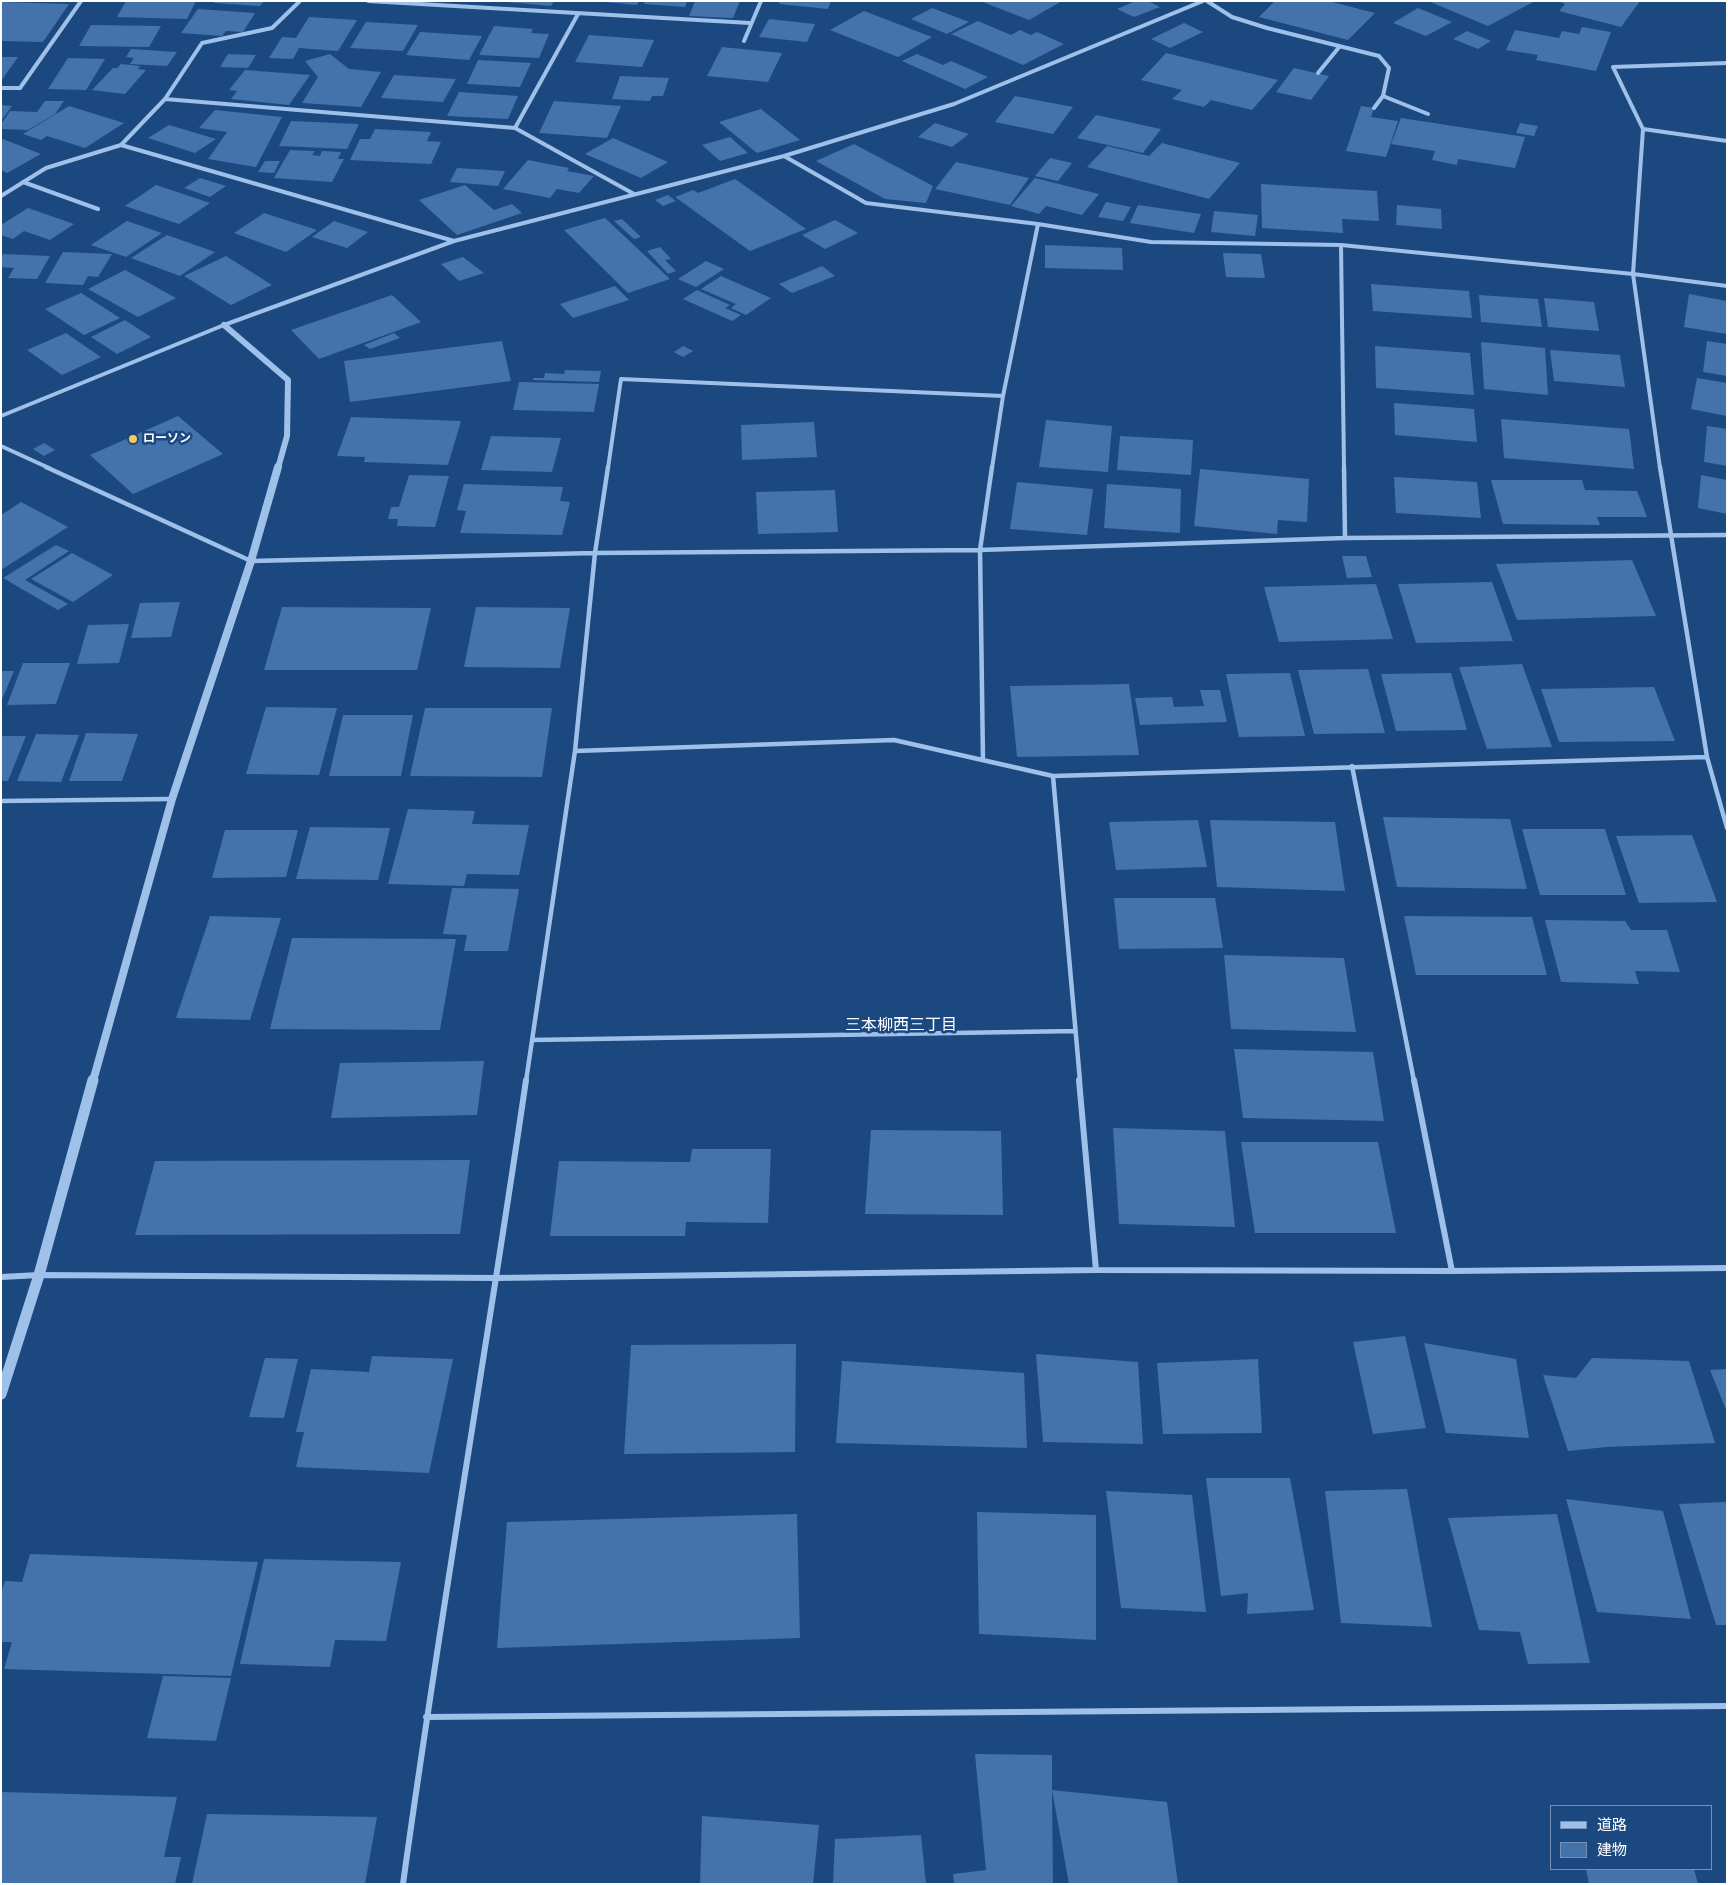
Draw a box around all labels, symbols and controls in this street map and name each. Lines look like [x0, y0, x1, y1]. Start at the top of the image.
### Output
place label: ローソン [143, 432, 191, 446]
marker: ローソン [127, 433, 139, 445]
district label: 三本柳西三丁目 [845, 1016, 957, 1036]
legend [1550, 1805, 1713, 1870]
text: 道路 [1597, 1814, 1627, 1836]
text: 建物 [1597, 1839, 1627, 1861]

